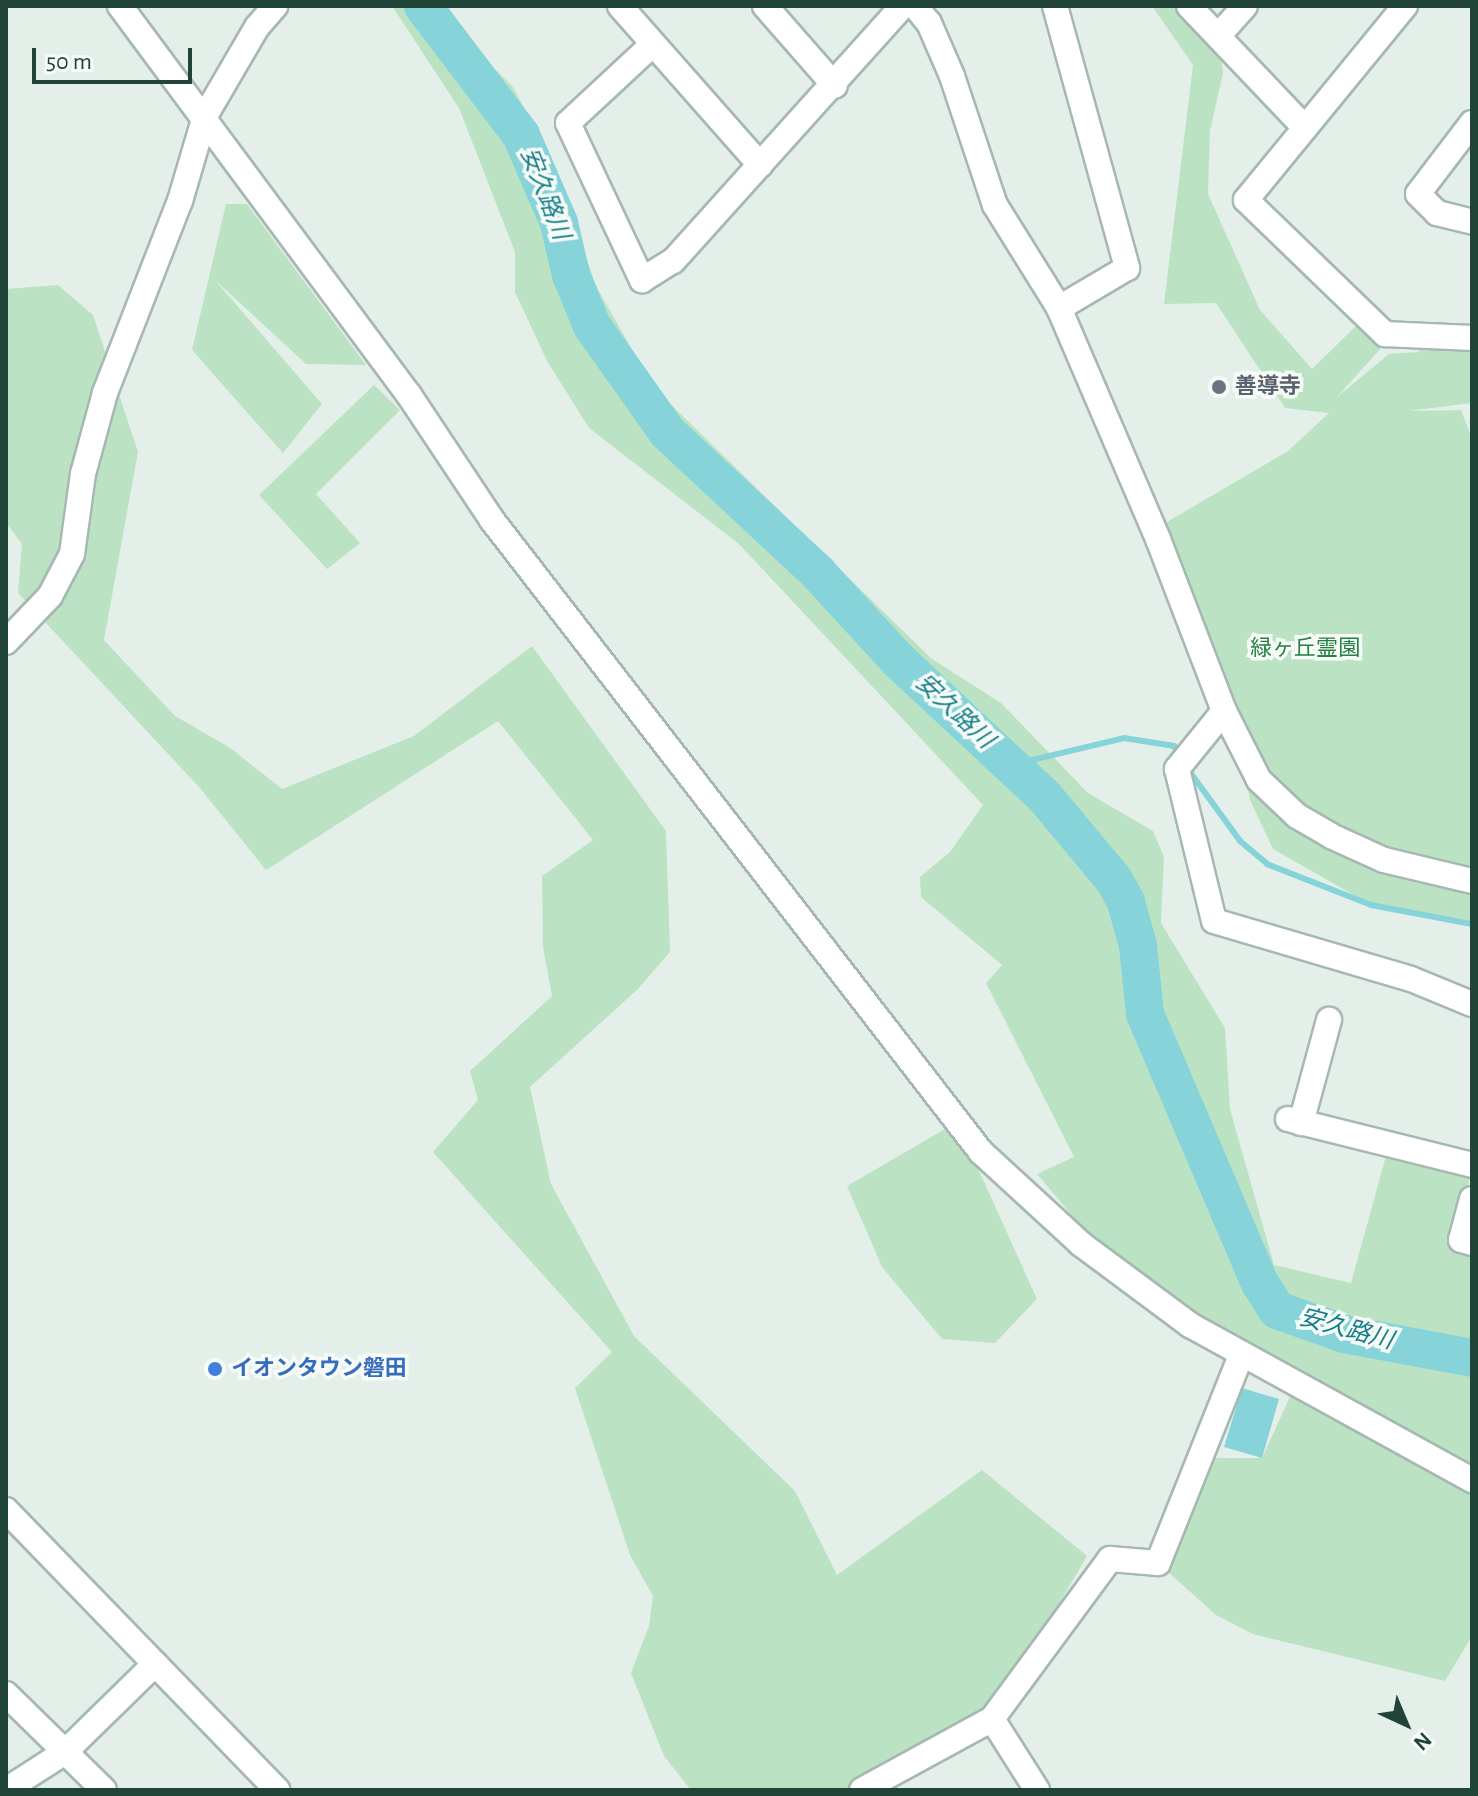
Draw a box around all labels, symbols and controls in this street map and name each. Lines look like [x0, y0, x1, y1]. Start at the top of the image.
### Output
scale bar [36, 32, 196, 82]
text: 50 m [46, 50, 92, 74]
water label: 安久路川 [513, 144, 575, 244]
place label: 善導寺 [1235, 374, 1301, 400]
marker: 善導寺 [1210, 378, 1228, 396]
park label: 緑ヶ丘霊園 [1250, 636, 1360, 662]
water label: 安久路川 [909, 669, 999, 755]
water label: 安久路川 [1296, 1304, 1396, 1356]
place label: イオンタウン磐田 [231, 1356, 407, 1382]
marker: イオンタウン磐田 [206, 1360, 224, 1378]
north arrow [1366, 1684, 1446, 1764]
text: N [1410, 1728, 1436, 1754]

